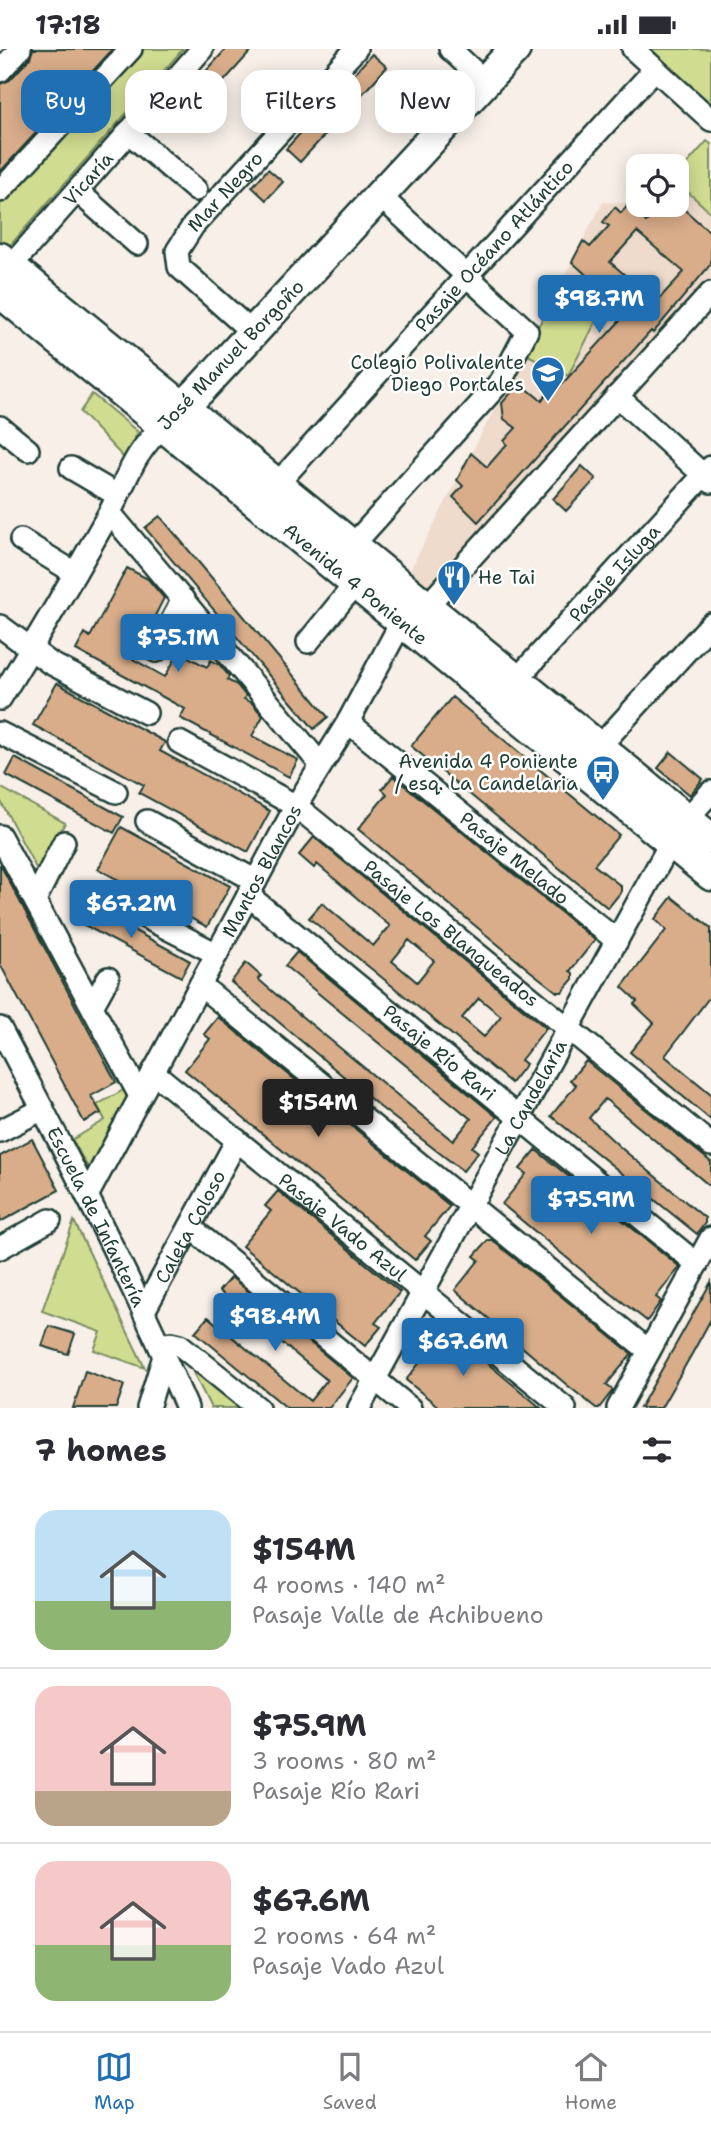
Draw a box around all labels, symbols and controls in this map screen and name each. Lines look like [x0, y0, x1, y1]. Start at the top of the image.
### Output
text: 17:18 [35, 7, 101, 42]
chip: Buy [21, 70, 111, 133]
chip: Rent [125, 70, 227, 133]
chip: Filters [241, 70, 361, 133]
chip: New [375, 70, 475, 133]
street label: Vicaría [57, 146, 119, 211]
street label: Mar Negro [182, 146, 268, 237]
map controls [626, 154, 689, 217]
button: locate [626, 154, 689, 217]
street label: Pasaje Océano Atlántico [409, 155, 579, 337]
street label: José Manuel Borgoño [152, 274, 310, 436]
pin: $98.7M [542, 275, 656, 335]
text: $98.7M [554, 283, 644, 313]
place label: Colegio Polivalente Diego Portales [350, 350, 524, 397]
school or university icon: Colegio Polivalente Diego Portales [529, 354, 567, 403]
street label: Avenida 4 Poniente [278, 517, 433, 650]
street label: Pasaje Isluga [563, 519, 665, 627]
restaurant icon: He Tai [435, 558, 473, 607]
place label: He Tai [478, 565, 536, 590]
pin: $75.1M [121, 615, 235, 674]
text: $75.1M [137, 622, 219, 652]
place label: Avenida 4 Poniente / esq. La Candelaria [395, 749, 578, 796]
bus stop icon: Avenida 4 Poniente / esq. La Candelaria [584, 753, 622, 802]
street label: Mantos Blancos [216, 800, 307, 941]
street label: Pasaje Melado [455, 806, 575, 910]
street label: Pasaje Los Blanqueados [358, 854, 544, 1012]
pin: $67.2M [74, 881, 188, 940]
text: $67.2M [86, 888, 176, 918]
street label: Pasaje Río Rari [378, 999, 501, 1106]
street label: La Candelaria [488, 1035, 572, 1159]
pin: $154M [269, 1079, 367, 1139]
text: $154M [278, 1087, 358, 1117]
street label: Escuela de Infantería [41, 1122, 152, 1311]
street label: Caleta Coloso [149, 1166, 231, 1288]
street label: Pasaje Vado Azul [274, 1167, 412, 1287]
pin: $75.9M [534, 1177, 648, 1236]
text: $75.9M [547, 1184, 635, 1214]
pin: $98.4M [218, 1293, 332, 1353]
text: $98.4M [229, 1301, 321, 1331]
pin: $67.6M [406, 1319, 520, 1378]
text: $67.6M [418, 1326, 508, 1356]
text: 7 homes [35, 1430, 167, 1471]
icon: filters [638, 1431, 676, 1469]
text: $154M [252, 1529, 355, 1570]
icon: home [91, 1538, 175, 1622]
text: 4 rooms · 140 m² [252, 1570, 446, 1600]
text: Pasaje Valle de Achibueno [252, 1600, 544, 1630]
text: $75.9M [252, 1705, 367, 1746]
icon: home [91, 1714, 175, 1798]
text: 3 rooms · 80 m² [252, 1746, 437, 1776]
text: Pasaje Río Rari [252, 1776, 420, 1806]
text: $67.6M [252, 1880, 370, 1921]
icon: home [91, 1889, 175, 1973]
text: 2 rooms · 64 m² [252, 1921, 436, 1951]
text: Pasaje Vado Azul [252, 1951, 444, 1981]
tab: Map [94, 2048, 135, 2115]
tab: Saved [323, 2048, 377, 2115]
tab: Home [565, 2048, 617, 2115]

